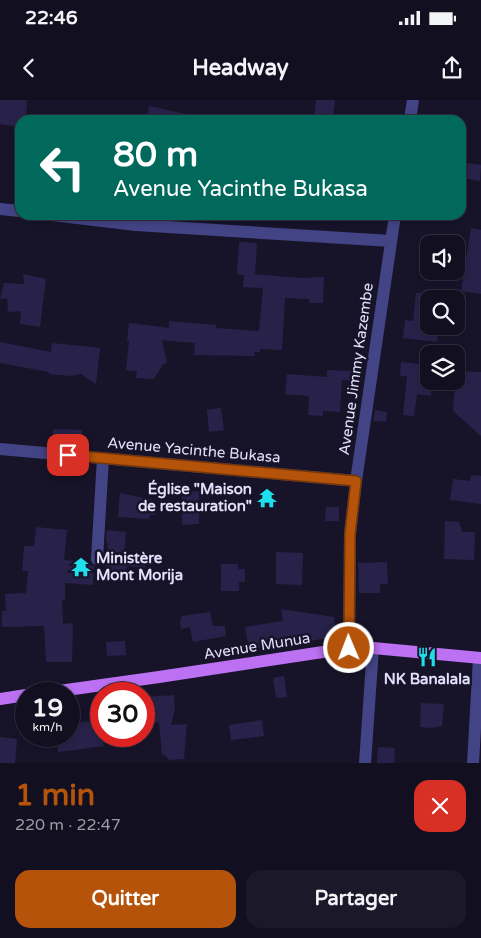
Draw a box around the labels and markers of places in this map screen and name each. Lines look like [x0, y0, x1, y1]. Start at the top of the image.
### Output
pin [47, 434, 89, 476]
place label: Église "Maison de restauration" [138, 479, 252, 515]
temple icon: Église "Maison de restauration" [256, 487, 278, 509]
place label: Ministère Mont Morija [96, 549, 183, 585]
temple icon: Ministère Mont Morija [70, 556, 92, 578]
restaurant icon: NK Banalala [416, 646, 438, 668]
place label: NK Banalala [384, 670, 470, 688]

